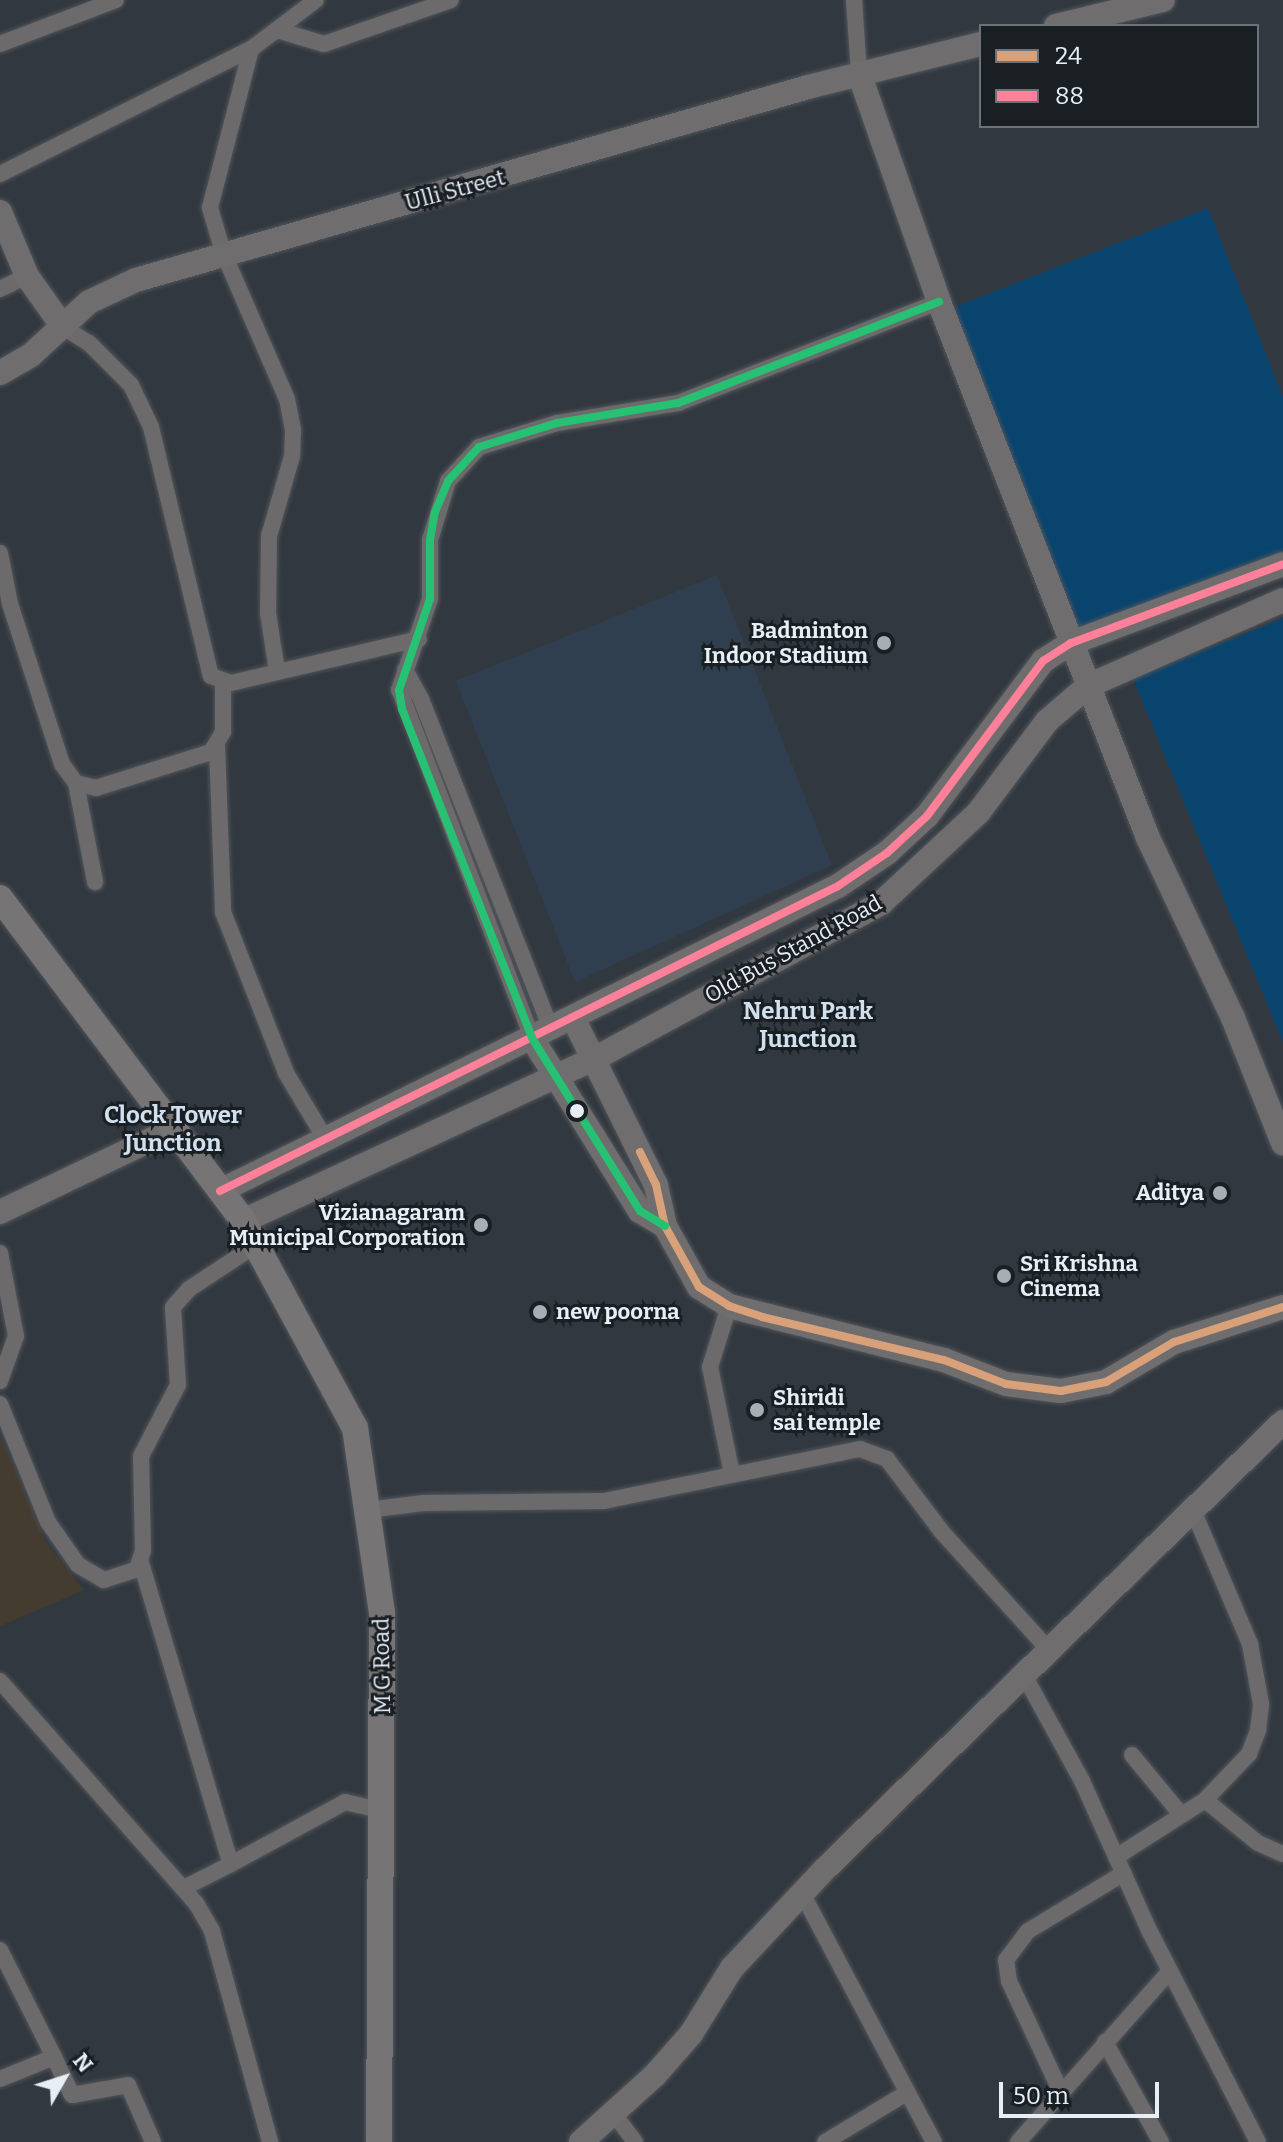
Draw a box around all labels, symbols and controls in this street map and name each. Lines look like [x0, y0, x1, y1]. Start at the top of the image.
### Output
legend [979, 24, 1259, 128]
text: 24 [1055, 42, 1082, 70]
text: 88 [1055, 82, 1084, 110]
street label: Ulli Street [402, 164, 508, 216]
place label: Badminton Indoor Stadium [704, 617, 868, 668]
marker: Badminton Indoor Stadium [875, 634, 893, 652]
street label: Old Bus Stand Road [700, 889, 886, 1009]
district label: Nehru Park Junction [743, 998, 873, 1054]
district label: Clock Tower Junction [104, 1102, 242, 1158]
unlabelled marker [569, 1103, 585, 1119]
place label: Aditya [1136, 1180, 1204, 1206]
marker: Aditya [1211, 1184, 1229, 1202]
place label: Vizianagaram Municipal Corporation [229, 1199, 465, 1250]
marker: Vizianagaram Municipal Corporation [472, 1216, 490, 1234]
place label: Sri Krishna Cinema [1020, 1250, 1138, 1302]
marker: Sri Krishna Cinema [995, 1267, 1013, 1285]
place label: new poorna [556, 1299, 680, 1325]
marker: new poorna [531, 1303, 549, 1321]
place label: Shiridi sai temple [773, 1384, 881, 1436]
marker: Shiridi sai temple [748, 1401, 766, 1419]
street label: M G Road [368, 1618, 396, 1714]
north arrow [24, 2038, 104, 2118]
text: N [67, 2047, 99, 2078]
scale bar [1003, 2066, 1163, 2116]
text: 50 m [1013, 2082, 1069, 2110]

